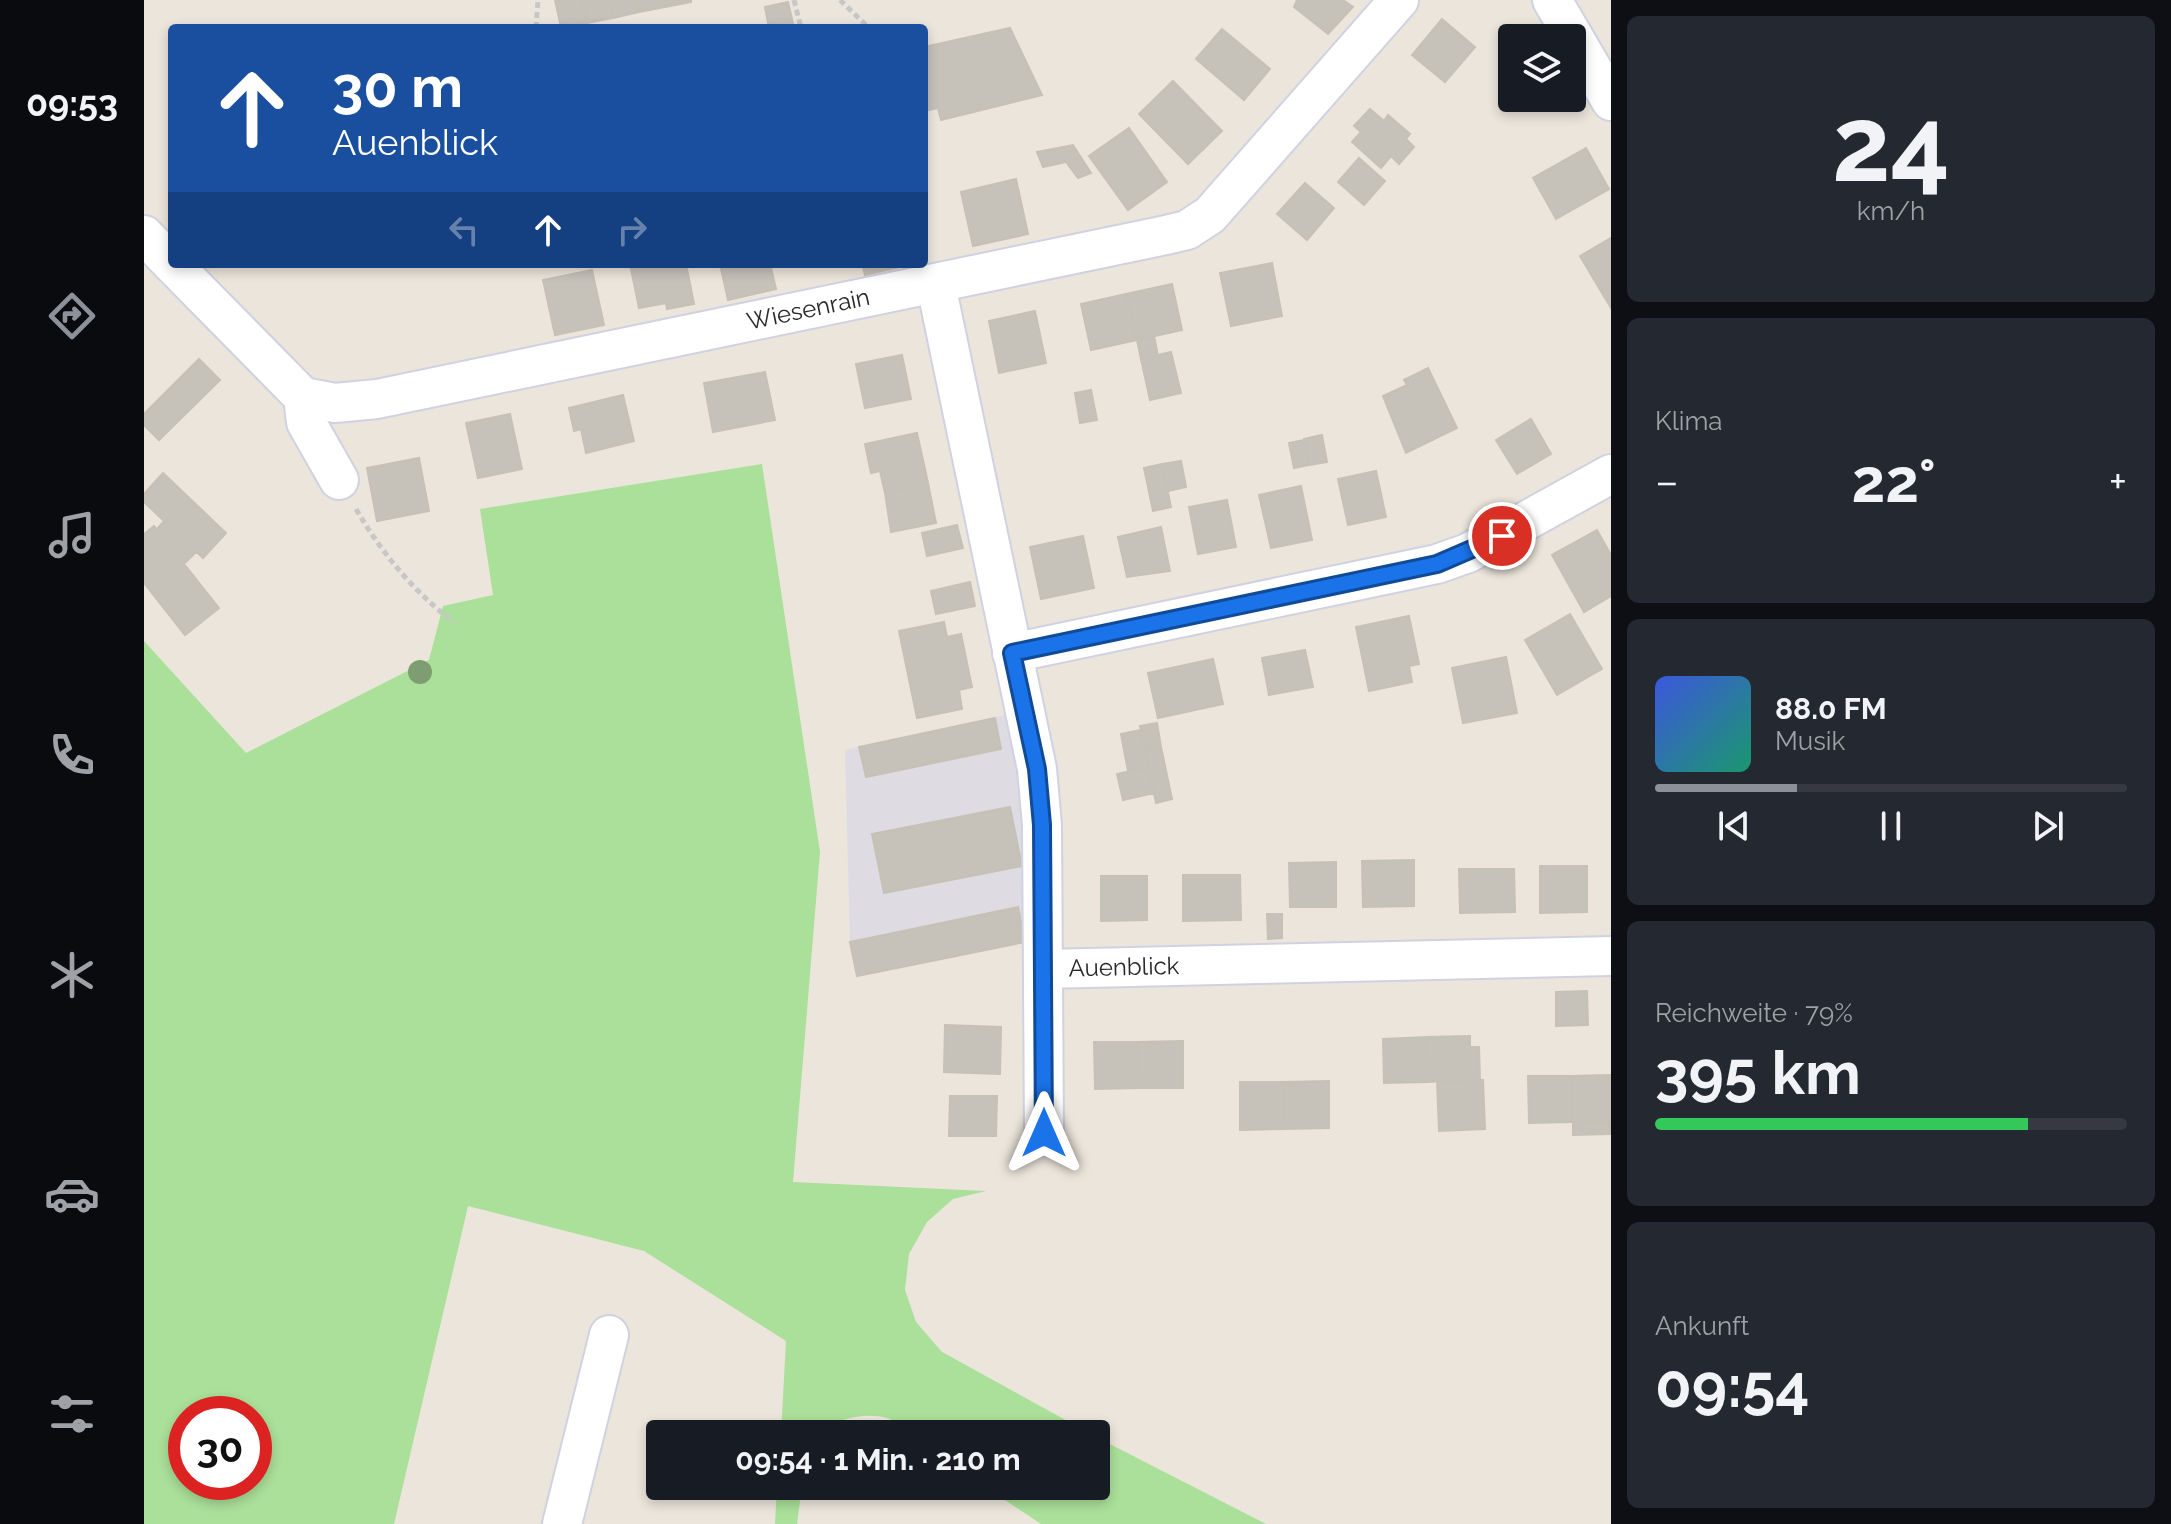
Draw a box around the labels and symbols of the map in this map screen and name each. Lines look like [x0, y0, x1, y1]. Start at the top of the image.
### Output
street label: Wiesenrain [744, 282, 872, 336]
pin [1468, 502, 1536, 570]
street label: Auenblick [1068, 951, 1180, 982]
position arrow [1002, 1091, 1086, 1175]
speed limit sign: 30 [168, 1396, 272, 1500]

